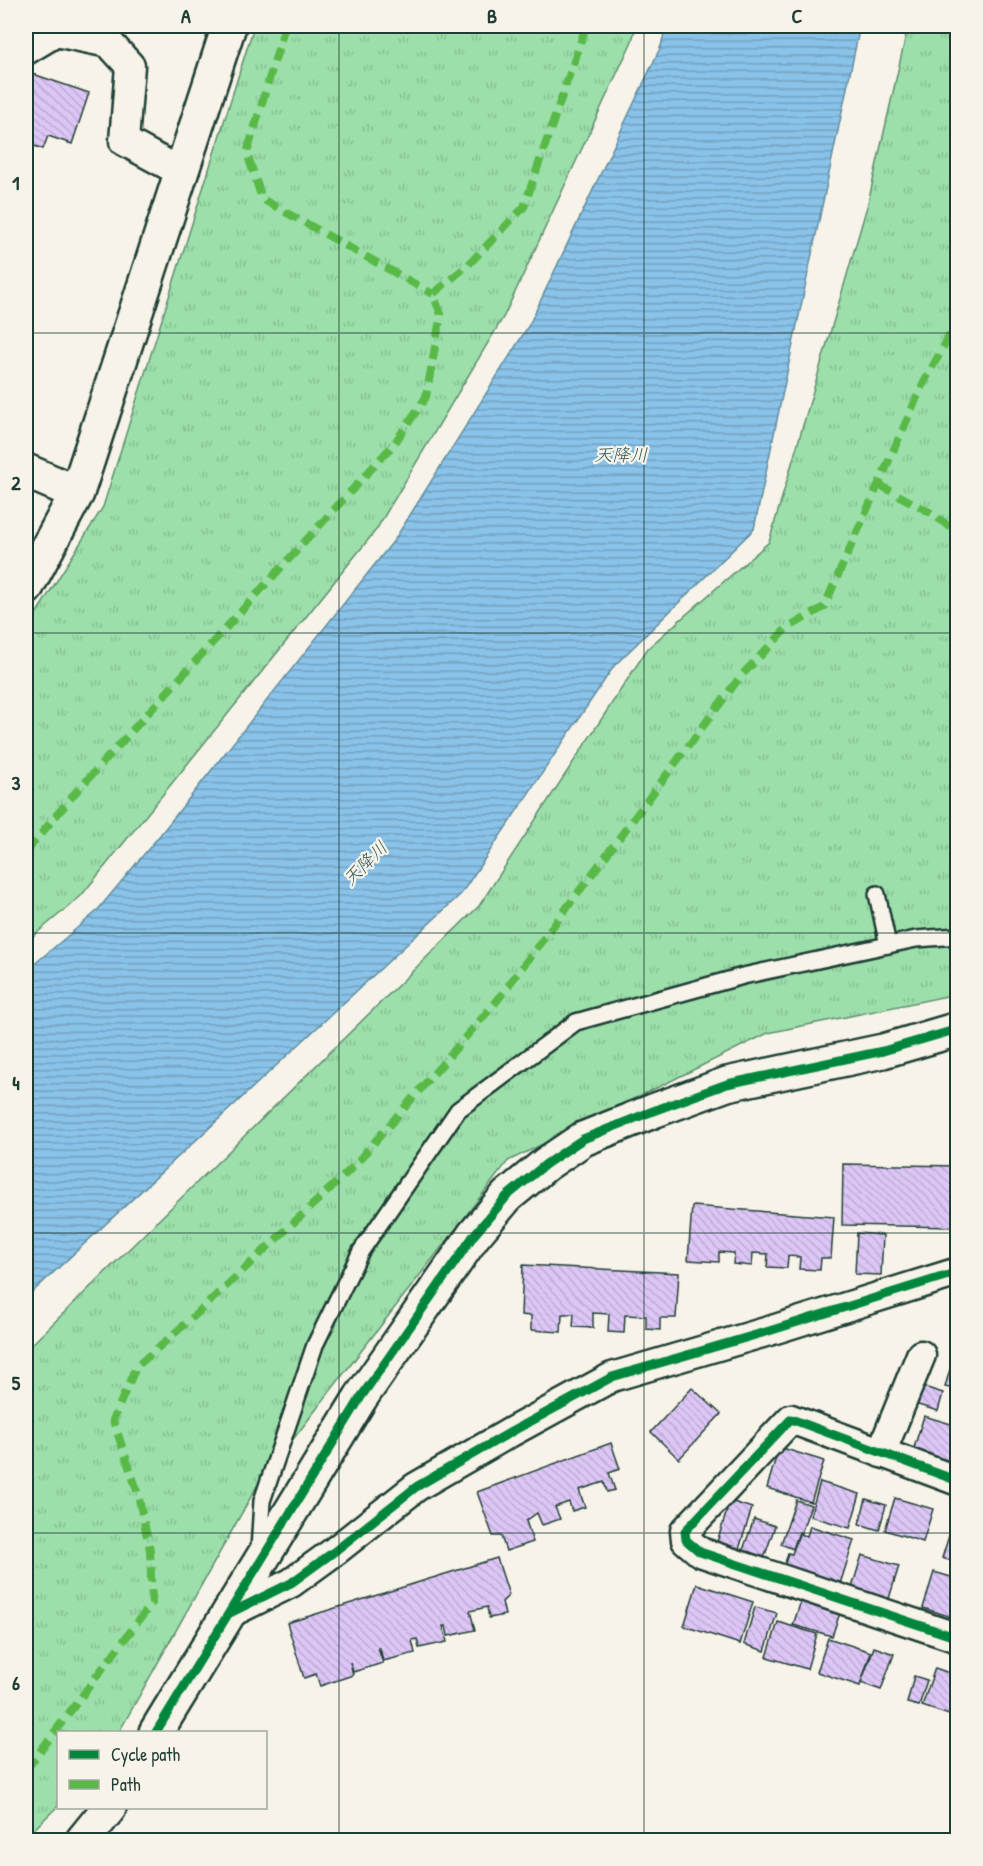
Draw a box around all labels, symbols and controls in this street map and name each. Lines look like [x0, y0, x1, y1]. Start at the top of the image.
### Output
text: A [181, 2, 191, 29]
text: B [487, 2, 497, 29]
text: C [792, 2, 803, 29]
text: 1 [12, 169, 20, 196]
water label: 天降川 [594, 442, 648, 467]
text: 2 [11, 469, 21, 496]
text: 3 [12, 769, 21, 796]
water label: 天降川 [337, 835, 393, 891]
text: 4 [12, 1069, 20, 1096]
text: 5 [12, 1369, 21, 1396]
text: 6 [12, 1669, 20, 1696]
legend [57, 1731, 267, 1809]
text: Cycle path [111, 1742, 181, 1767]
text: Path [111, 1772, 141, 1797]

